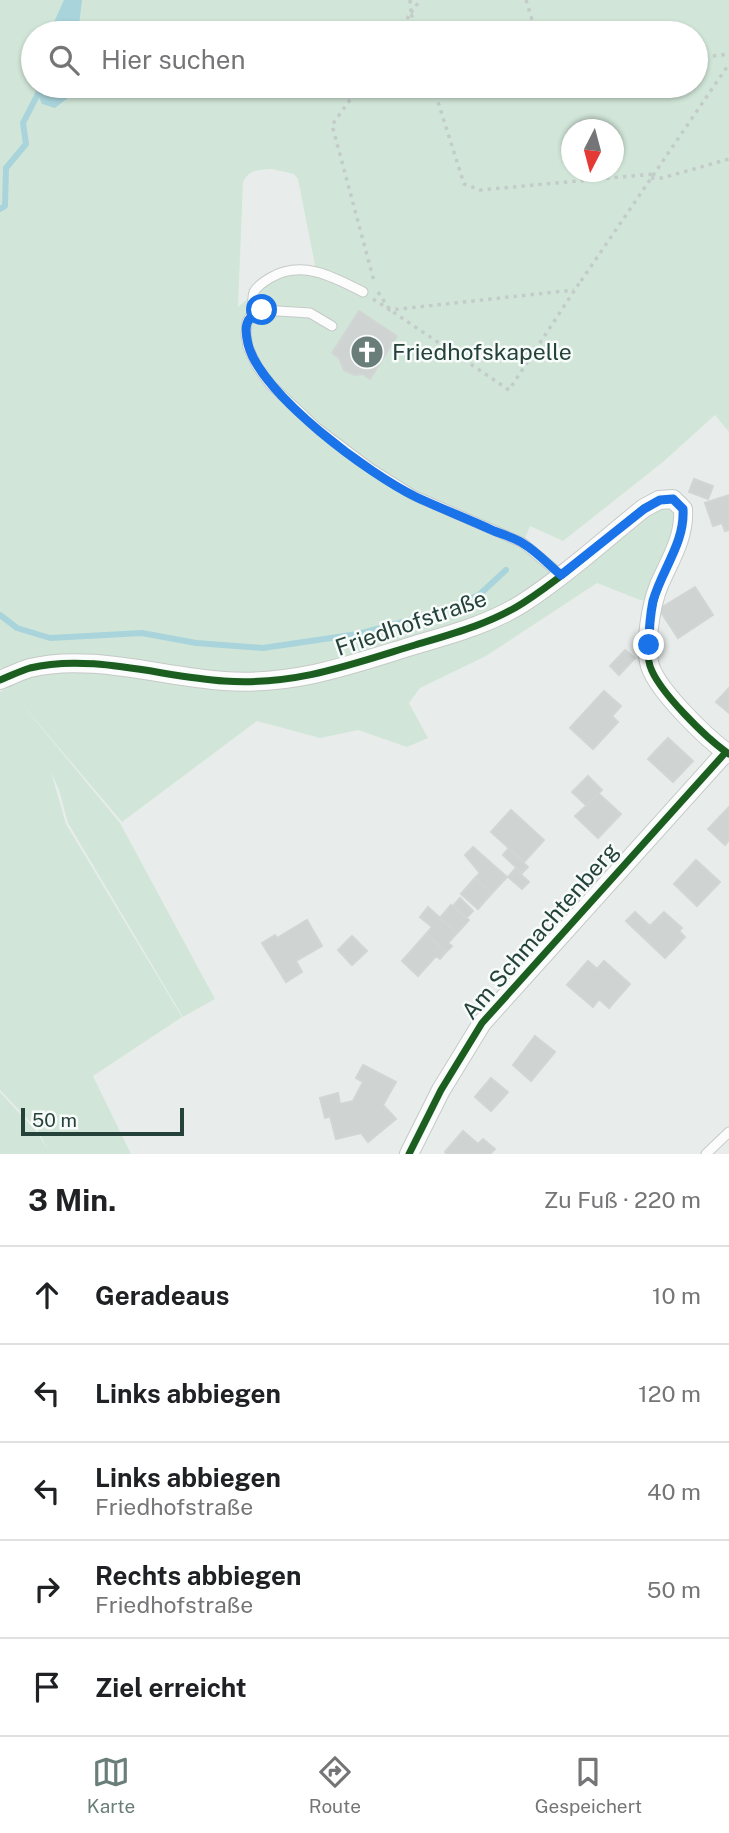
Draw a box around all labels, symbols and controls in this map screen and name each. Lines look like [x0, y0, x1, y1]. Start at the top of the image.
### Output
search box [21, 21, 708, 98]
icon: search [45, 41, 83, 79]
text: Hier suchen [101, 44, 246, 75]
north arrow [561, 119, 624, 182]
route start [246, 294, 277, 325]
church icon: Friedhofskapelle [348, 333, 386, 371]
place label: Friedhofskapelle [392, 338, 572, 365]
street label: Friedhofstraße [332, 584, 490, 661]
route end [633, 629, 664, 660]
street label: Am Schmachtenberg [456, 837, 624, 1024]
scale bar [21, 1105, 184, 1137]
text: 50 m [32, 1109, 77, 1131]
text: 3 Min. [28, 1182, 116, 1218]
text: Zu Fuß · 220 m [544, 1186, 701, 1213]
icon: ahead [28, 1276, 66, 1314]
text: Geradeaus [95, 1280, 230, 1311]
text: 10 m [652, 1282, 701, 1309]
icon: left [28, 1374, 66, 1412]
text: Links abbiegen [95, 1378, 281, 1409]
text: 120 m [638, 1380, 701, 1407]
text: Links abbiegen [95, 1462, 281, 1493]
icon: left [28, 1472, 66, 1510]
text: 40 m [647, 1478, 701, 1505]
text: Friedhofstraße [95, 1493, 253, 1520]
text: Rechts abbiegen [95, 1560, 301, 1591]
icon: right [28, 1570, 66, 1608]
text: 50 m [647, 1576, 701, 1603]
text: Friedhofstraße [95, 1591, 253, 1618]
icon: arrive [28, 1668, 66, 1706]
text: Ziel erreicht [95, 1672, 247, 1703]
tab: Karte [87, 1753, 135, 1817]
tab: Route [309, 1753, 361, 1817]
tab: Gespeichert [535, 1753, 642, 1817]

